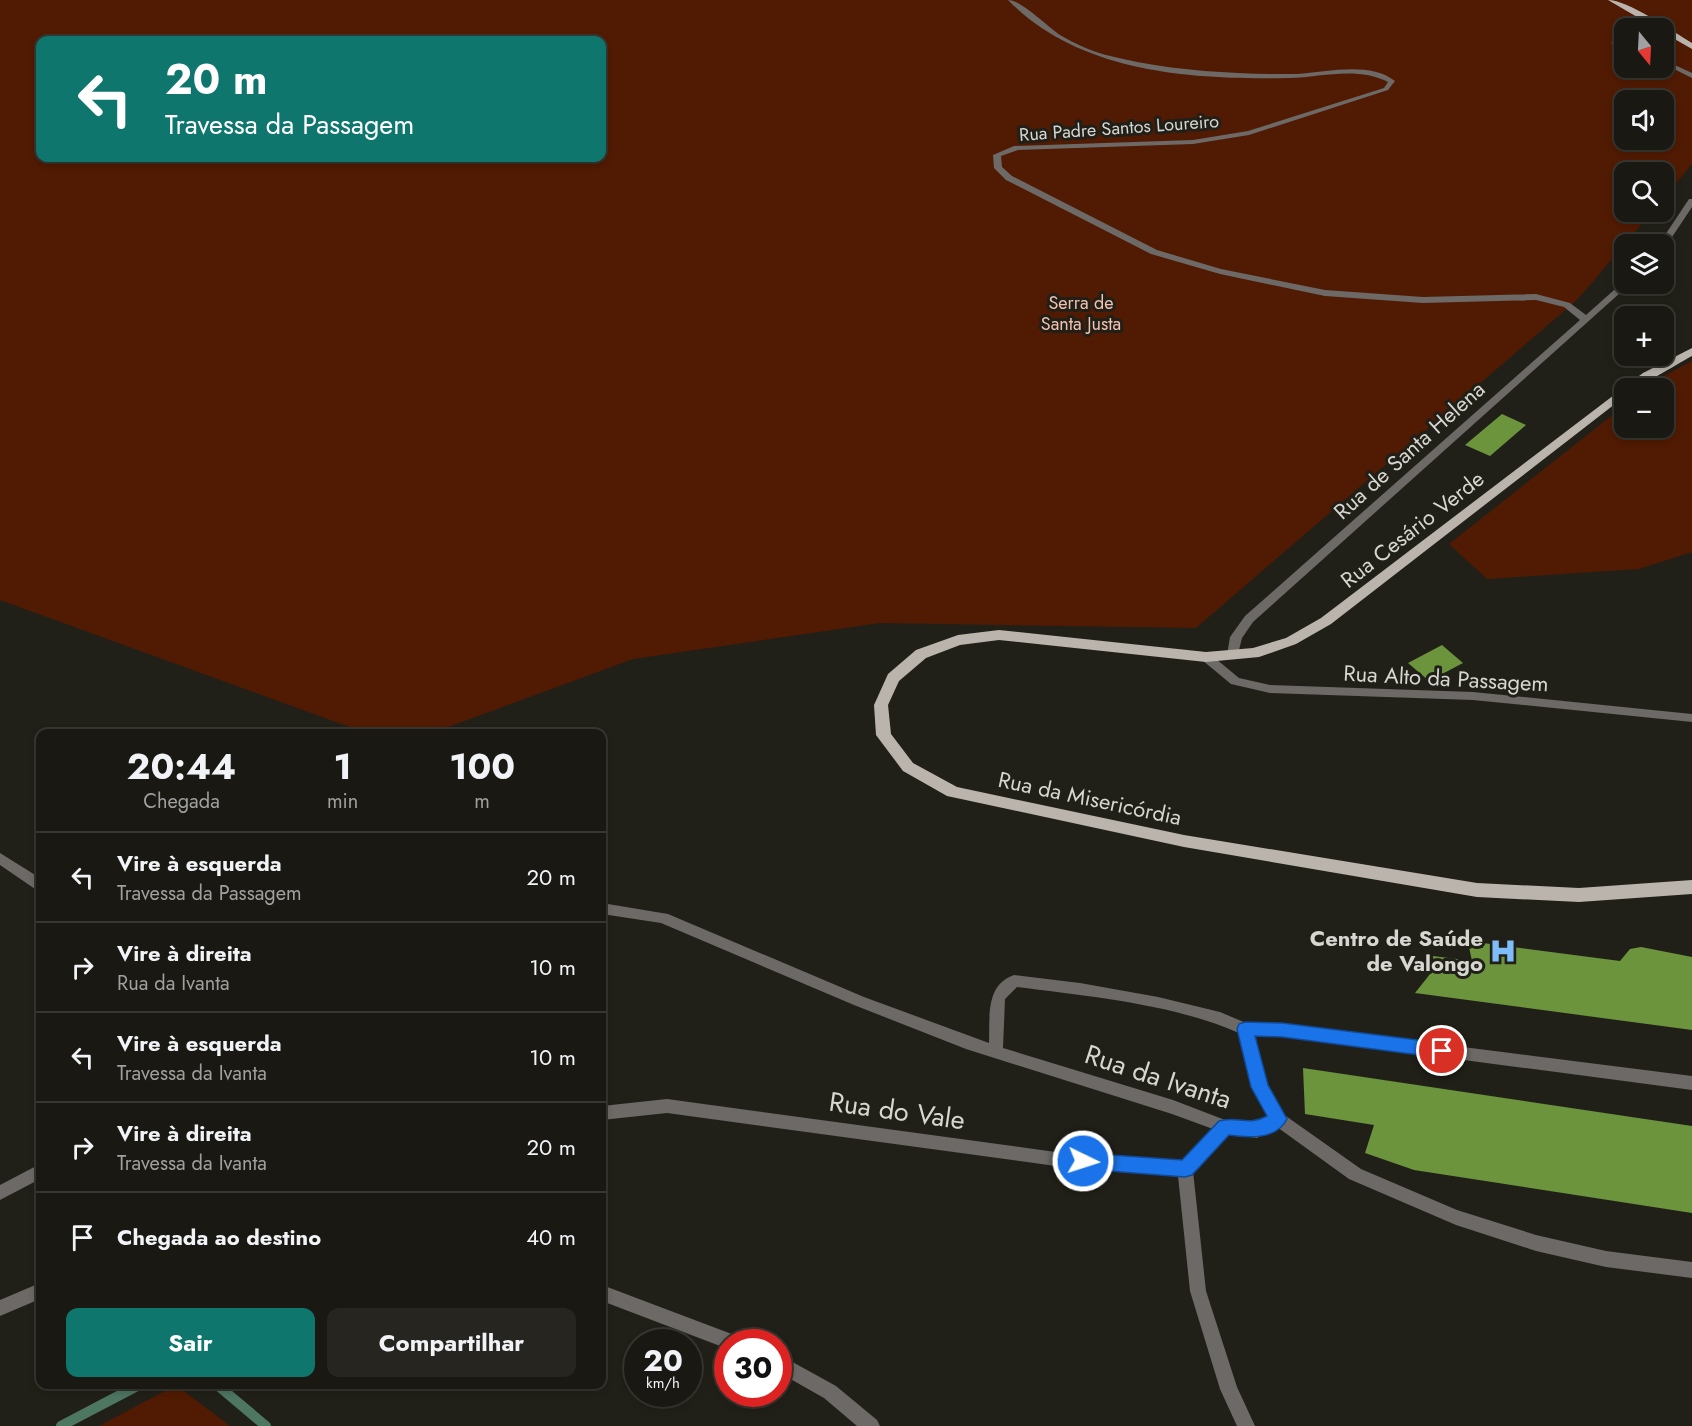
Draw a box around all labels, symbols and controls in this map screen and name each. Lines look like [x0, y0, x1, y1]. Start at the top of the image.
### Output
north arrow [1614, 18, 1674, 78]
map controls [1614, 18, 1674, 438]
text: 20 m [165, 49, 267, 110]
icon: left [66, 60, 144, 138]
button: sound [1614, 90, 1674, 150]
text: Travessa da Passagem [165, 105, 414, 144]
street label: Rua Padre Santos Loureiro [1018, 108, 1220, 148]
button: search [1614, 162, 1674, 222]
button: layers [1614, 234, 1674, 294]
park label: Serra de Santa Justa [1041, 290, 1121, 337]
button: + [1614, 306, 1674, 366]
street label: Rua de Santa Helena [1326, 373, 1492, 527]
button: − [1614, 378, 1674, 438]
street label: Rua Cesário Verde [1333, 463, 1491, 595]
street label: Rua Alto da Passagem [1343, 657, 1549, 699]
text: 20:44 [127, 740, 236, 792]
text: 1 [333, 740, 352, 792]
text: 100 [449, 740, 515, 792]
street label: Rua da Misericórdia [995, 763, 1185, 833]
text: Chegada [143, 787, 220, 816]
text: min [327, 787, 358, 816]
text: m [474, 787, 490, 816]
text: Vire à esquerda [117, 847, 282, 879]
icon: left [66, 861, 99, 894]
text: 20 m [527, 861, 576, 893]
text: Travessa da Passagem [117, 879, 302, 908]
place label: Centro de Saúde de Valongo [1310, 922, 1483, 979]
hospital icon: Centro de Saúde de Valongo [1488, 936, 1518, 966]
text: Vire à direita [117, 937, 252, 969]
icon: right [66, 951, 99, 984]
text: 10 m [529, 951, 576, 983]
text: Rua da Ivanta [117, 969, 230, 998]
pin [1416, 1025, 1467, 1076]
text: Vire à esquerda [117, 1027, 282, 1059]
street label: Rua da Ivanta [1080, 1034, 1236, 1119]
icon: arrive [1425, 1034, 1458, 1067]
icon: left [66, 1041, 99, 1074]
text: 10 m [529, 1041, 576, 1073]
text: Travessa da Ivanta [117, 1059, 267, 1088]
street label: Rua do Vale [827, 1082, 968, 1139]
text: Vire à direita [117, 1117, 252, 1149]
position arrow [1051, 1129, 1115, 1193]
icon: right [66, 1131, 99, 1164]
text: 20 m [527, 1131, 576, 1163]
text: Travessa da Ivanta [117, 1149, 267, 1178]
icon: arrive [66, 1221, 99, 1254]
text: Chegada ao destino [117, 1221, 321, 1253]
text: 40 m [526, 1221, 576, 1253]
button: Sair [66, 1308, 315, 1377]
button: Compartilhar [327, 1308, 576, 1377]
speed limit sign: 30 [714, 1329, 792, 1407]
text: 20 [643, 1339, 683, 1382]
text: km/h [646, 1372, 680, 1394]

